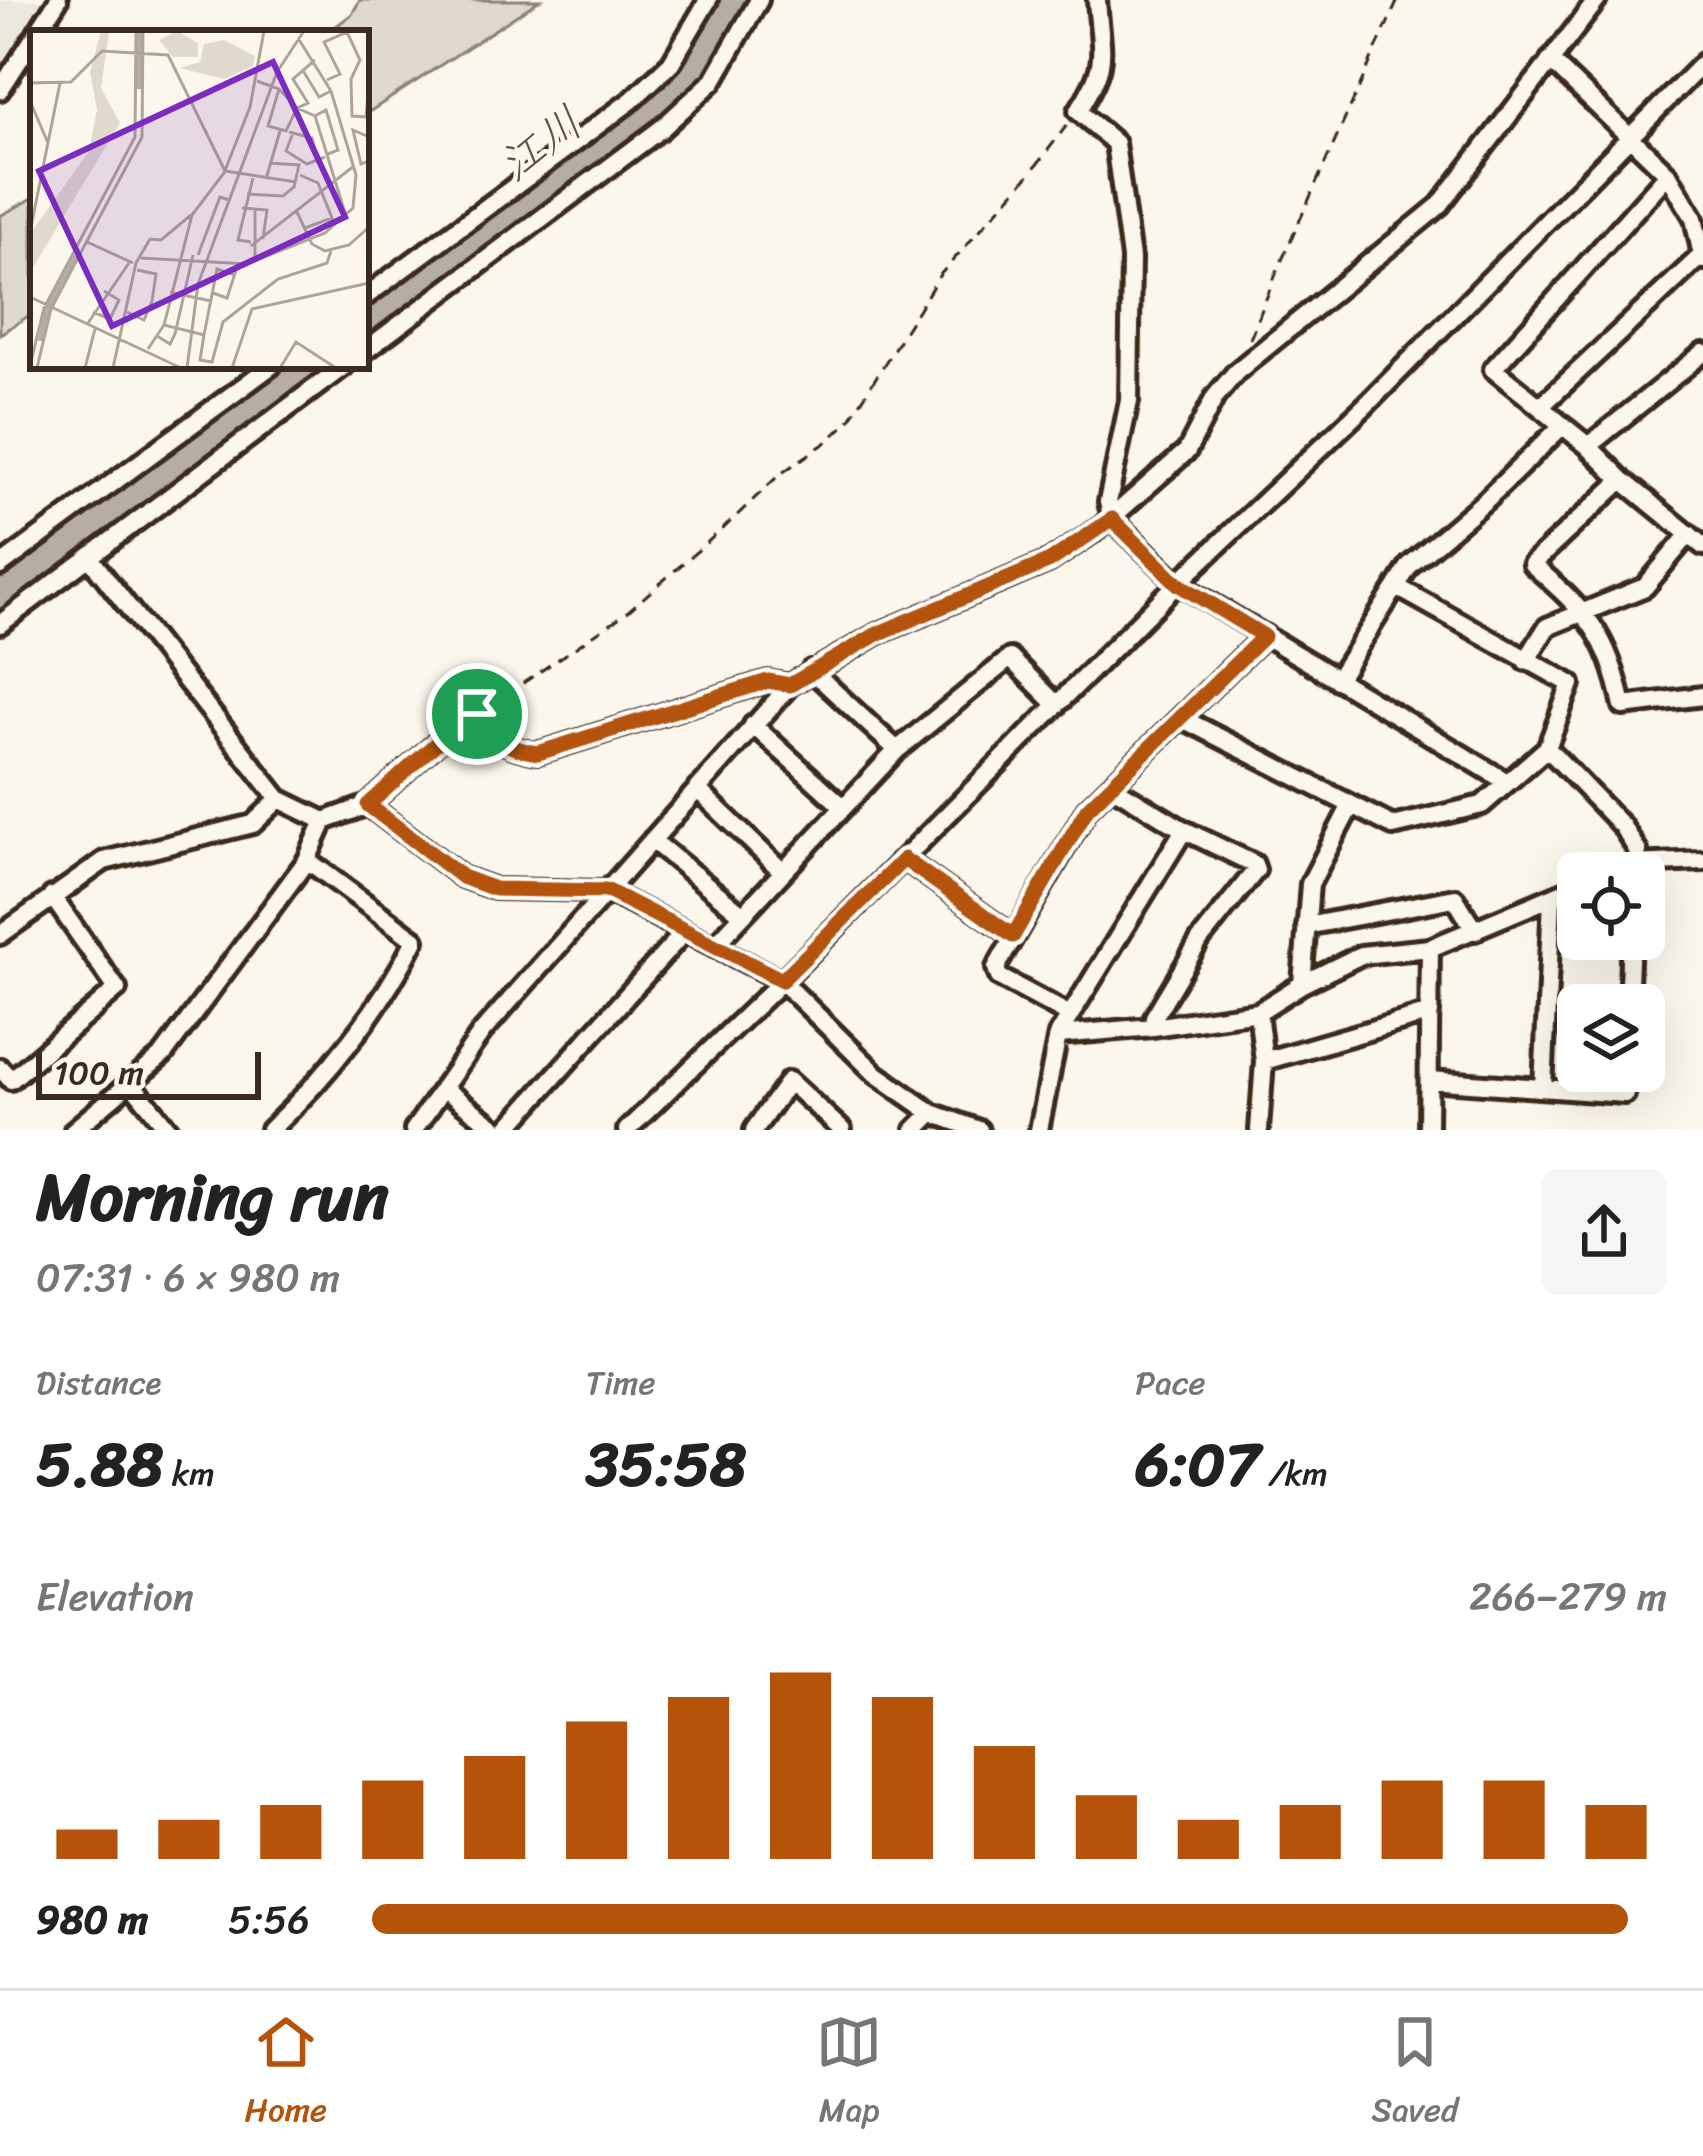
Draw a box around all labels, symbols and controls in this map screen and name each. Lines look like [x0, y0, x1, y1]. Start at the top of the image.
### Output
inset map [30, 30, 369, 369]
water label: 江川 [481, 85, 601, 203]
pin [426, 663, 528, 765]
icon: arrive [444, 681, 510, 747]
map controls [1557, 852, 1665, 1092]
button: locate [1557, 852, 1665, 960]
button: layers [1557, 984, 1665, 1092]
text: 100 m [54, 1044, 144, 1102]
scale bar [36, 1046, 261, 1099]
text: Morning run [36, 1139, 389, 1256]
button: share [1541, 1169, 1667, 1295]
text: 07:31 · 6 × 980 m [36, 1243, 340, 1312]
text: Distance [36, 1354, 161, 1412]
text: Time [586, 1354, 655, 1412]
text: Pace [1135, 1354, 1205, 1412]
text: 5.88 [36, 1412, 163, 1518]
text: 35:58 [586, 1412, 746, 1518]
text: 6:07 [1135, 1412, 1260, 1518]
text: km [163, 1445, 215, 1503]
text: /km [1260, 1445, 1328, 1503]
text: Elevation [36, 1562, 194, 1631]
text: 266–279 m [1469, 1562, 1667, 1631]
text: 980 m [36, 1885, 148, 1954]
text: 5:56 [228, 1885, 310, 1954]
tab: Home [245, 2009, 327, 2139]
tab: Map [816, 2009, 882, 2139]
tab: Saved [1371, 2009, 1458, 2139]

